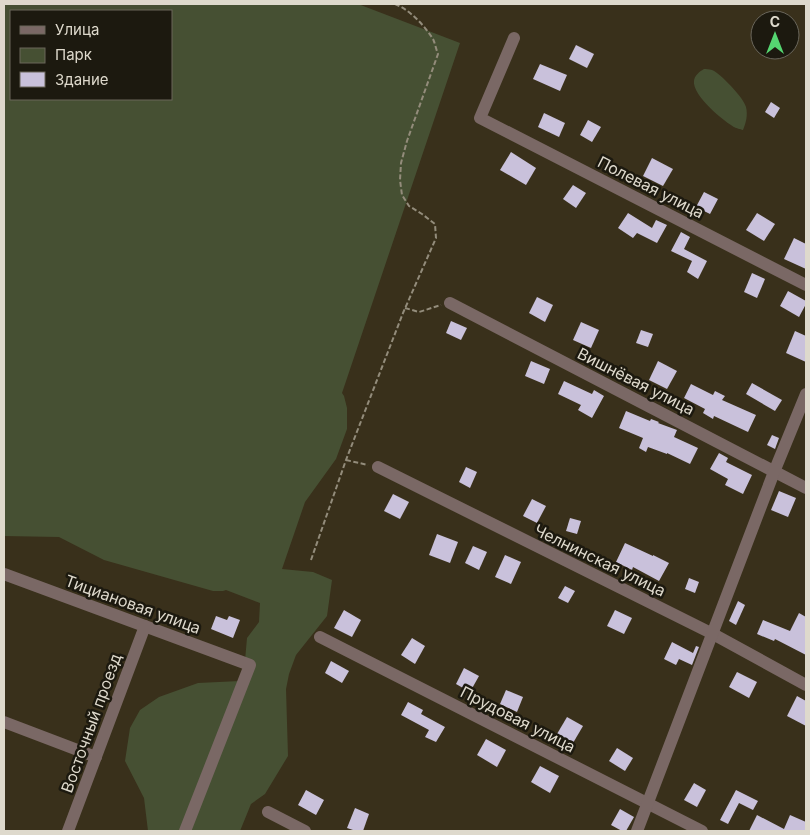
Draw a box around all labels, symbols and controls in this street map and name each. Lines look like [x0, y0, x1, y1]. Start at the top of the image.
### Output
legend [10, 10, 172, 100]
north arrow [750, 10, 800, 60]
text: С [770, 13, 780, 30]
text: Улица [55, 20, 99, 39]
text: Парк [55, 45, 92, 64]
text: Здание [55, 70, 109, 89]
street label: Полевая улица [594, 152, 708, 222]
street label: Вишнёвая улица [574, 343, 698, 419]
street label: Челнинская улица [531, 520, 669, 600]
street label: Тициановая улица [62, 570, 204, 638]
street label: Восточный проезд [57, 651, 125, 795]
street label: Прудовая улица [457, 681, 579, 757]

